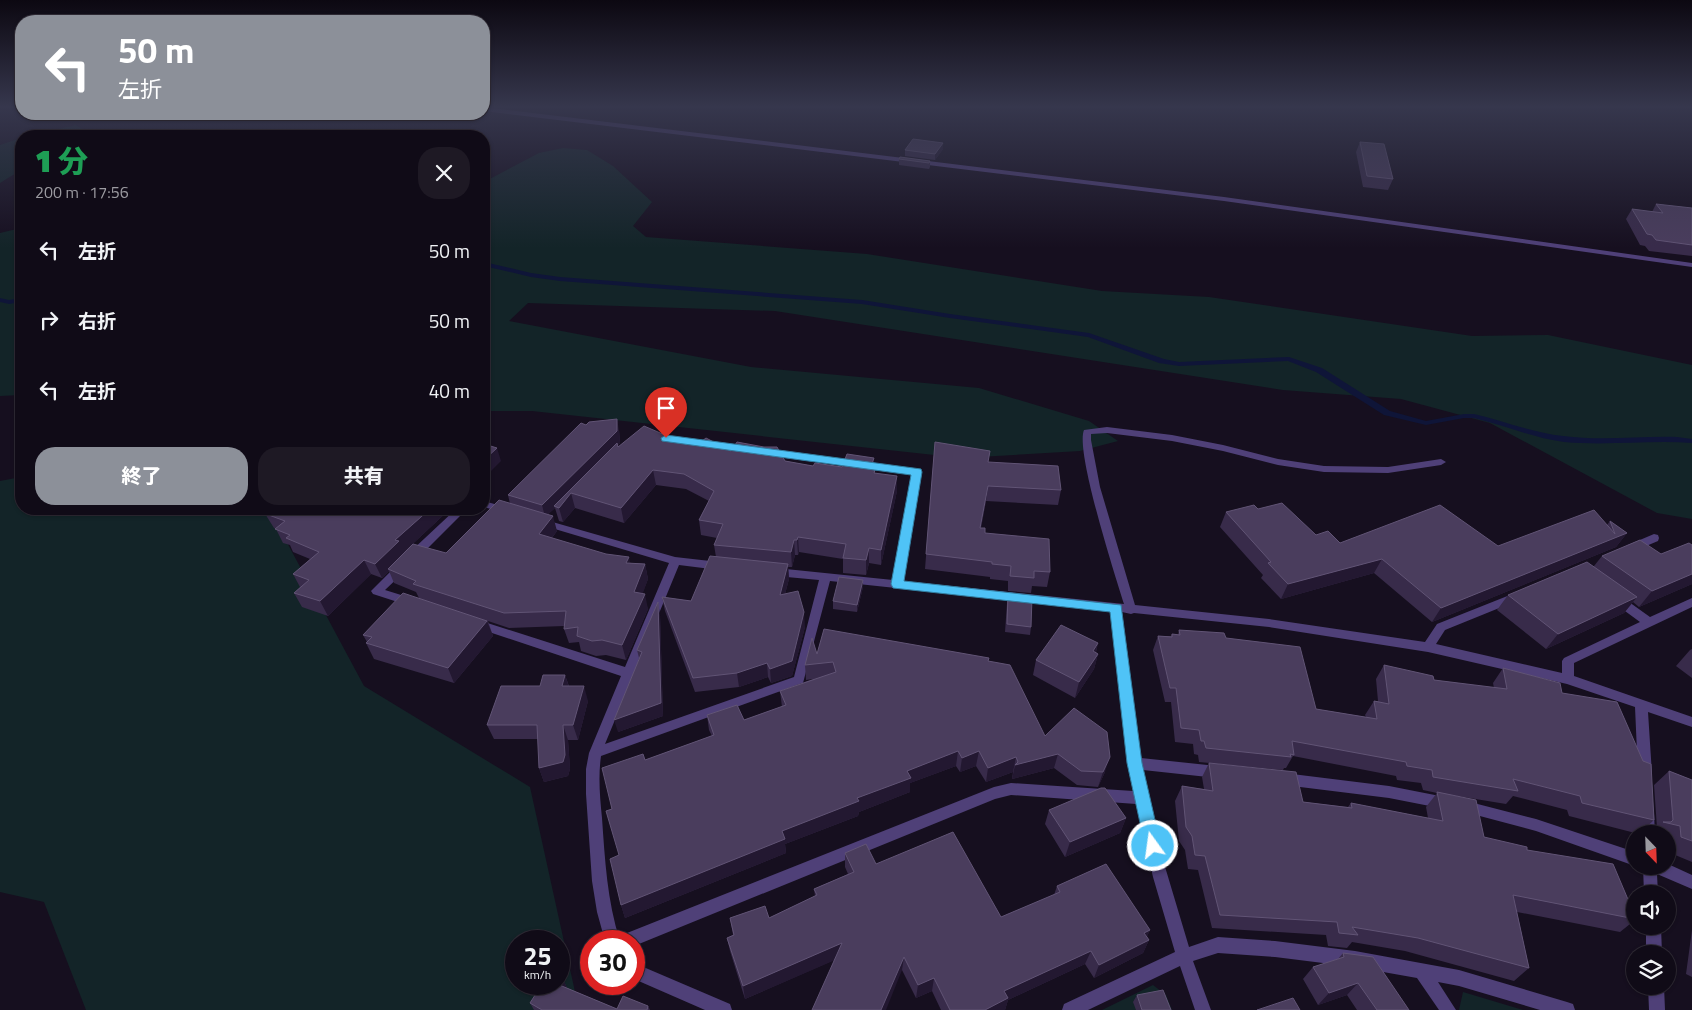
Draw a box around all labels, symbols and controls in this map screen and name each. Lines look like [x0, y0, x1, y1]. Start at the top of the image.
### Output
text: 50 m [118, 23, 194, 77]
icon: left [35, 35, 100, 100]
text: 左折 [118, 72, 162, 106]
text: 1 分 [35, 138, 88, 184]
button: close [418, 147, 470, 199]
text: 200 m · 17:56 [35, 180, 129, 204]
icon: left [35, 236, 63, 264]
text: 左折 [78, 236, 116, 265]
text: 50 m [429, 236, 470, 265]
icon: right [35, 306, 63, 334]
text: 右折 [78, 306, 116, 335]
text: 50 m [429, 306, 470, 335]
icon: left [35, 376, 63, 404]
text: 左折 [78, 376, 116, 405]
text: 40 m [429, 376, 470, 405]
pin [645, 387, 687, 438]
icon: arrive [652, 394, 680, 422]
button: 終了 [35, 447, 248, 505]
button: 共有 [258, 447, 470, 505]
position arrow [1126, 819, 1178, 871]
north arrow [1626, 825, 1676, 875]
map controls [1626, 825, 1676, 995]
button: sound [1626, 885, 1676, 935]
speed limit sign: 30 [580, 930, 645, 995]
text: 25 [523, 937, 552, 975]
button: layers [1626, 945, 1676, 995]
text: km/h [524, 965, 551, 984]

